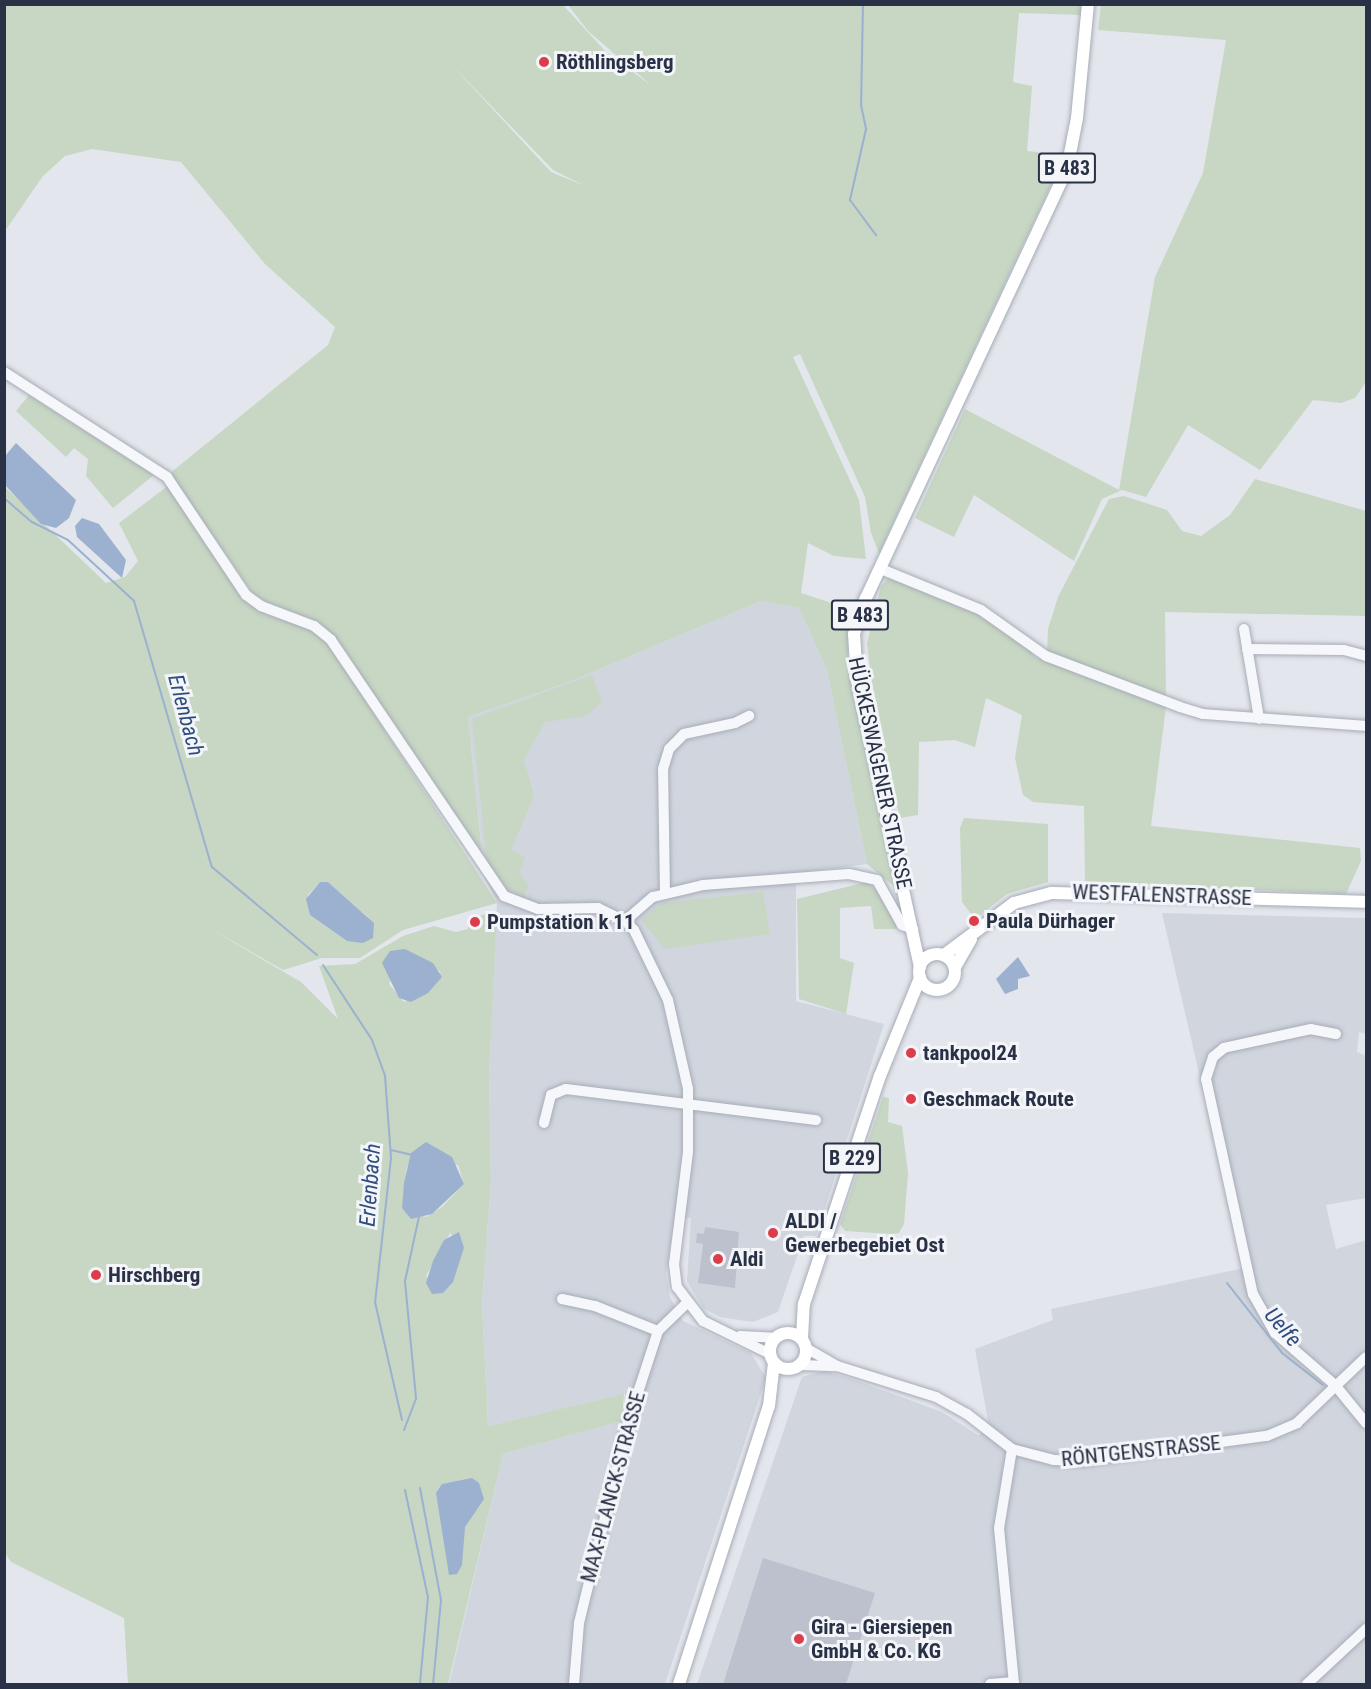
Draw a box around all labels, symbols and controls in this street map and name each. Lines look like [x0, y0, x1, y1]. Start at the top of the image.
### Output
place label: Röthlingsberg [556, 49, 674, 75]
marker: Röthlingsberg [537, 55, 551, 69]
road number: B 483 [1037, 151, 1097, 185]
road number: B 483 [830, 598, 890, 632]
street label: HÜCKESWAGENER STRASSE [843, 655, 917, 891]
water label: Erlenbach [162, 671, 210, 759]
street label: WESTFALENSTRASSE [1072, 879, 1252, 911]
place label: Paula Dürhager [986, 908, 1115, 934]
place label: Pumpstation k 11 [487, 909, 635, 935]
marker: Paula Dürhager [967, 914, 981, 928]
marker: Pumpstation k 11 [468, 915, 482, 929]
place label: tankpool24 [923, 1040, 1018, 1066]
marker: tankpool24 [904, 1046, 918, 1060]
place label: Geschmack Route [923, 1086, 1074, 1112]
marker: Geschmack Route [904, 1092, 918, 1106]
road number: B 229 [822, 1141, 882, 1175]
water label: Erlenbach [354, 1143, 386, 1227]
place label: ALDI / Gewerbegebiet Ost [785, 1208, 944, 1258]
marker: ALDI / Gewerbegebiet Ost [766, 1226, 780, 1240]
place label: Aldi [730, 1246, 764, 1272]
marker: Aldi [711, 1252, 725, 1266]
place label: Hirschberg [108, 1262, 200, 1288]
marker: Hirschberg [89, 1268, 103, 1282]
water label: Uelfe [1259, 1302, 1307, 1352]
street label: MAX-PLANCK-STRASSE [575, 1389, 651, 1585]
street label: RÖNTGENSTRASSE [1060, 1430, 1222, 1472]
place label: Gira - Giersiepen GmbH & Co. KG [811, 1614, 953, 1664]
marker: Gira - Giersiepen GmbH & Co. KG [792, 1632, 806, 1646]

